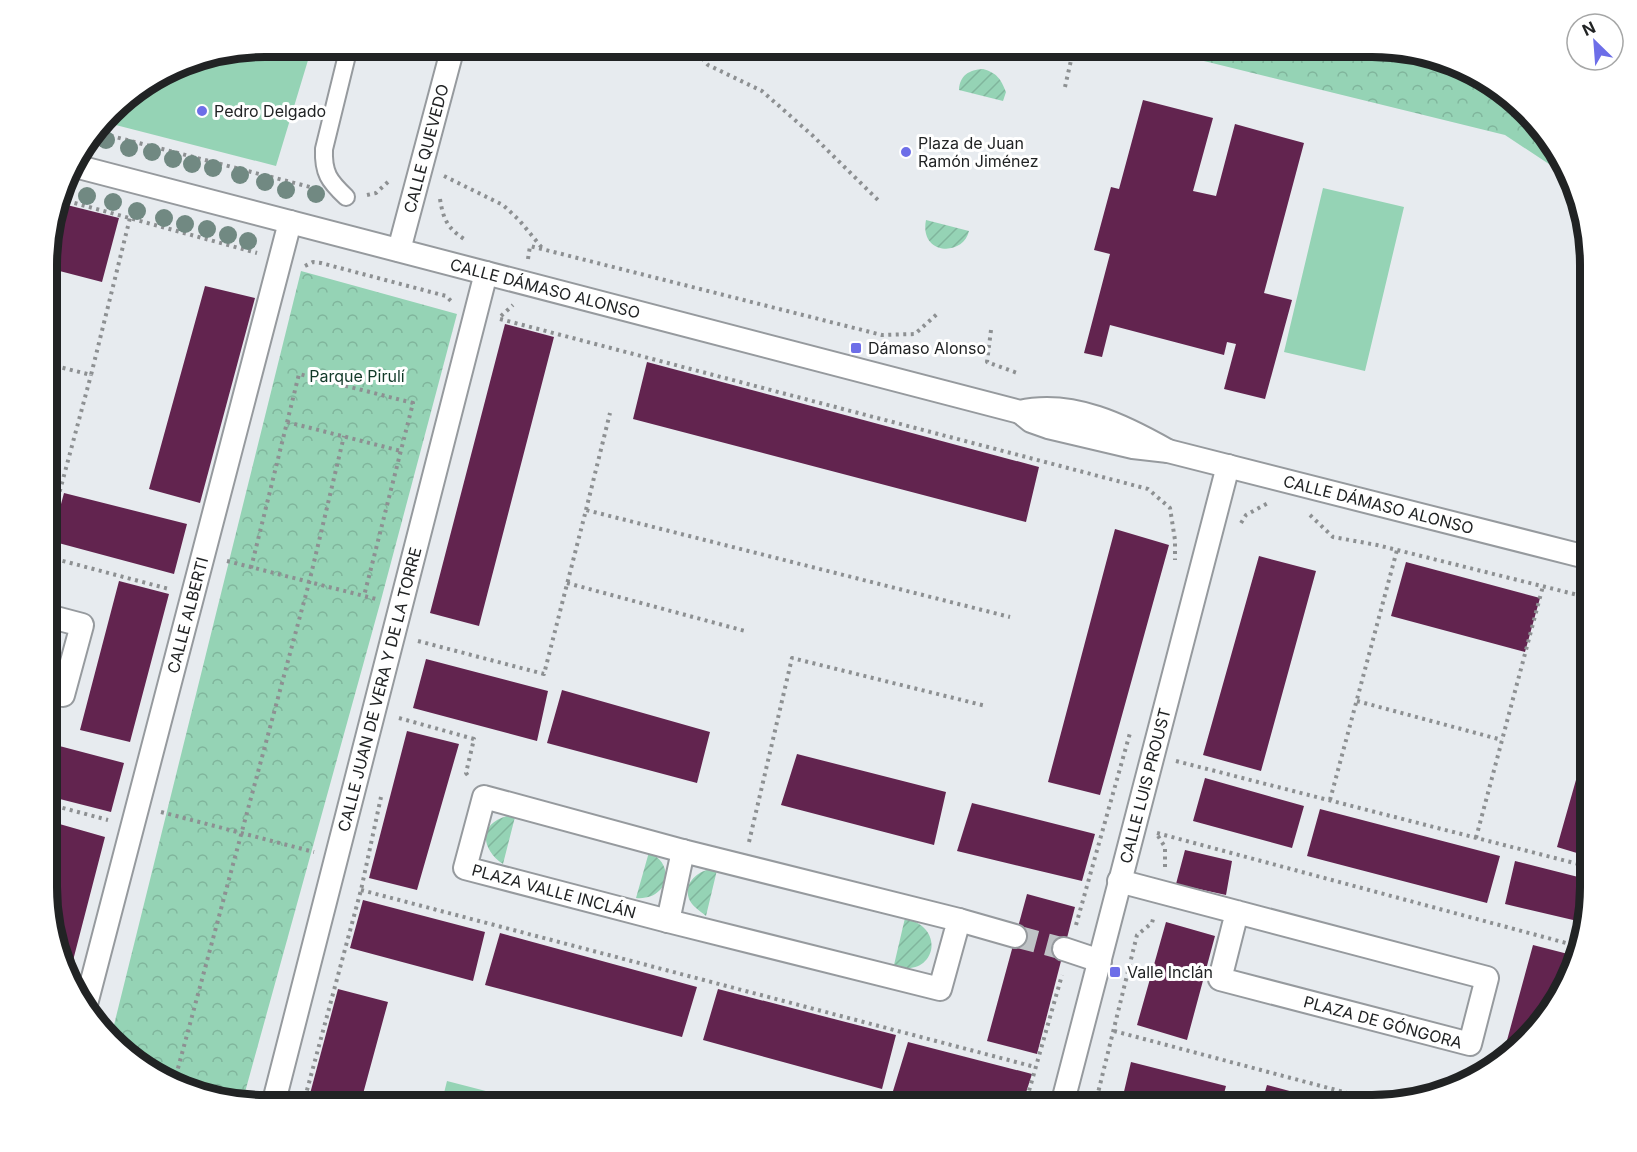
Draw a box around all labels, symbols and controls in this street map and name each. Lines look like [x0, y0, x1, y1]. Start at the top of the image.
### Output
north arrow [1565, 12, 1625, 72]
text: N [1579, 17, 1598, 40]
street label: CALLE QUEVEDO [399, 82, 453, 215]
place label: Pedro Delgado [214, 101, 326, 121]
marker: Pedro Delgado [195, 104, 209, 118]
place label: Plaza de Juan Ramón Jiménez [918, 133, 1039, 171]
marker: Plaza de Juan Ramón Jiménez [899, 145, 913, 159]
street label: CALLE DÁMASO ALONSO [448, 254, 642, 323]
place label: Dámaso Alonso [868, 338, 986, 358]
marker: Dámaso Alonso [849, 341, 863, 355]
park label: Parque Pirulí [309, 366, 405, 386]
street label: CALLE DÁMASO ALONSO [1281, 471, 1476, 538]
street label: CALLE JUAN DE VERA Y DE LA TORRE [333, 545, 425, 834]
street label: CALLE ALBERTI [163, 555, 212, 676]
street label: CALLE LUIS PROUST [1115, 706, 1175, 866]
street label: PLAZA VALLE INCLÁN [470, 859, 638, 923]
place label: Valle Inclán [1127, 962, 1213, 982]
marker: Valle Inclán [1108, 965, 1122, 979]
street label: PLAZA DE GÓNGORA [1302, 991, 1464, 1053]

